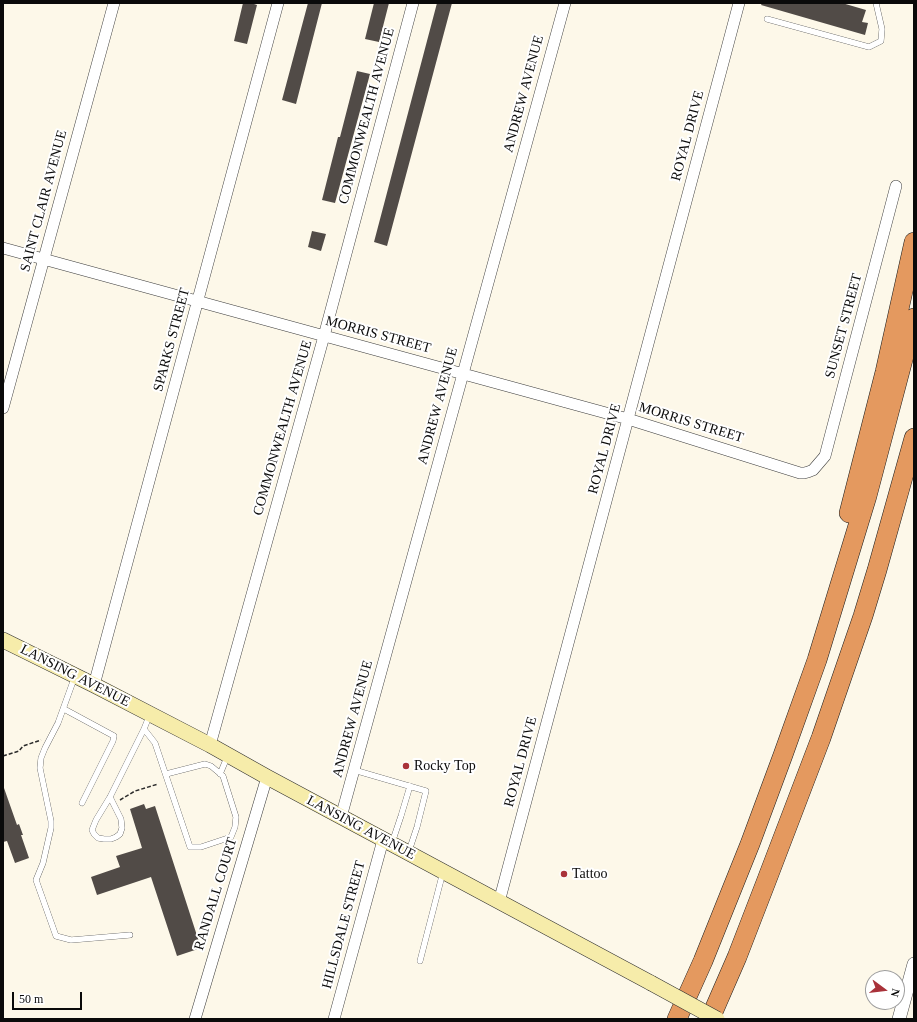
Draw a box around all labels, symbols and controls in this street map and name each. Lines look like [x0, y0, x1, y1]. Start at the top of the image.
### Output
street label: COMMONWEALTH AVENUE [335, 26, 399, 206]
street label: ANDREW AVENUE [500, 34, 548, 154]
street label: ROYAL DRIVE [668, 89, 708, 183]
street label: SAINT CLAIR AVENUE [17, 128, 71, 274]
street label: SUNSET STREET [822, 272, 866, 380]
street label: SPARKS STREET [150, 286, 194, 394]
street label: MORRIS STREET [323, 313, 433, 357]
street label: COMMONWEALTH AVENUE [250, 338, 316, 518]
street label: ANDREW AVENUE [414, 346, 462, 466]
street label: MORRIS STREET [637, 399, 745, 447]
street label: ROYAL DRIVE [585, 402, 625, 496]
street label: LANSING AVENUE [17, 641, 133, 711]
street label: ANDREW AVENUE [329, 659, 377, 779]
street label: ROYAL DRIVE [501, 715, 541, 809]
place label: Rocky Top [414, 758, 476, 774]
marker: Rocky Top [401, 761, 411, 771]
street label: LANSING AVENUE [304, 792, 418, 864]
street label: RANDALL COURT [191, 836, 241, 952]
street label: HILLSDALE STREET [319, 859, 369, 991]
place label: Tattoo [572, 866, 608, 882]
marker: Tattoo [559, 869, 569, 879]
north arrow [865, 970, 905, 1010]
scale bar [14, 984, 84, 1010]
text: N [889, 987, 902, 998]
text: 50 m [19, 992, 43, 1006]

